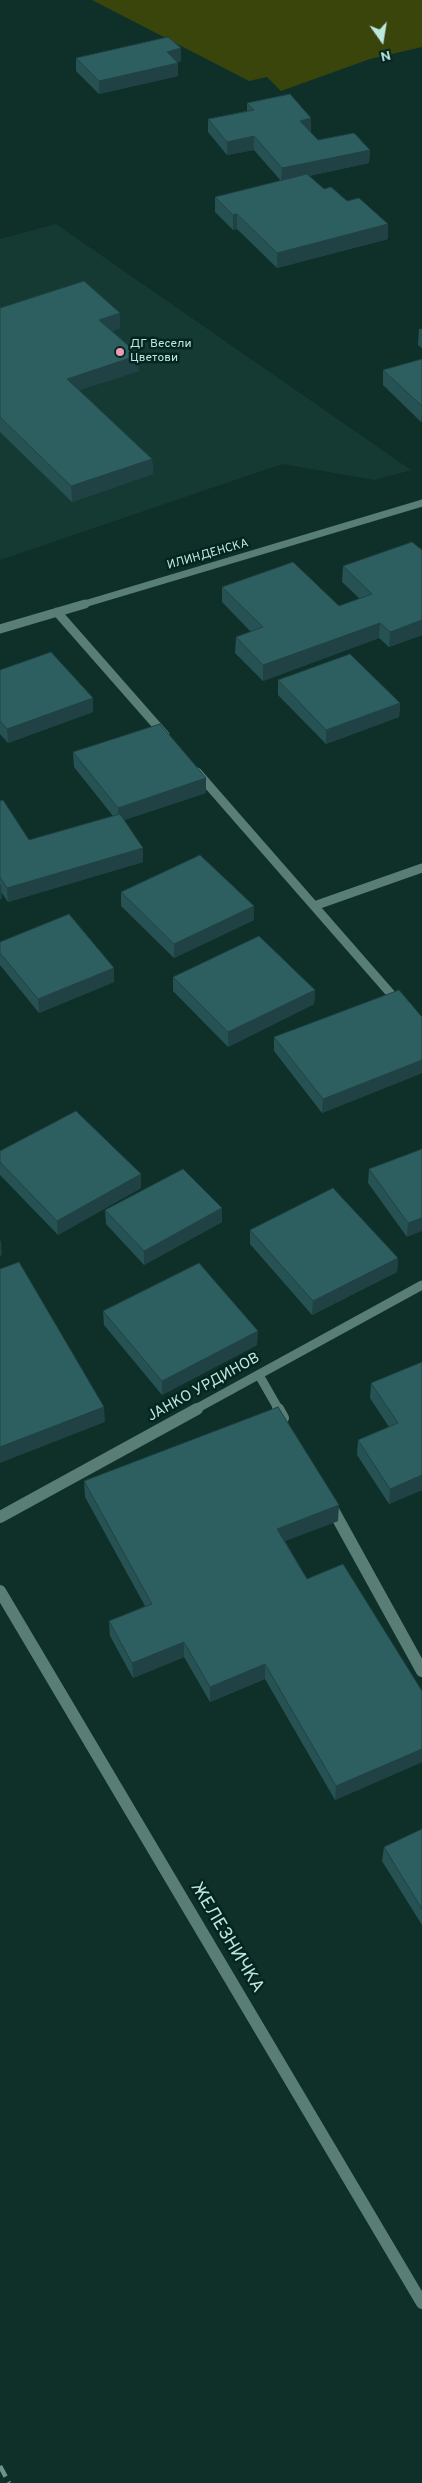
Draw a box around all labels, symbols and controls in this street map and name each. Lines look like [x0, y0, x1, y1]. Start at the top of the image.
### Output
north arrow [357, 15, 407, 65]
text: N [379, 46, 392, 65]
place label: ДГ Весели Цветови [130, 338, 192, 366]
marker: ДГ Весели Цветови [114, 346, 126, 358]
street label: ИЛИНДЕНСКА [166, 536, 250, 574]
street label: ЈАНКО УРДИНОВ [145, 1350, 263, 1426]
street label: ЖЕЛЕЗНИЧКА [184, 1879, 268, 1997]

